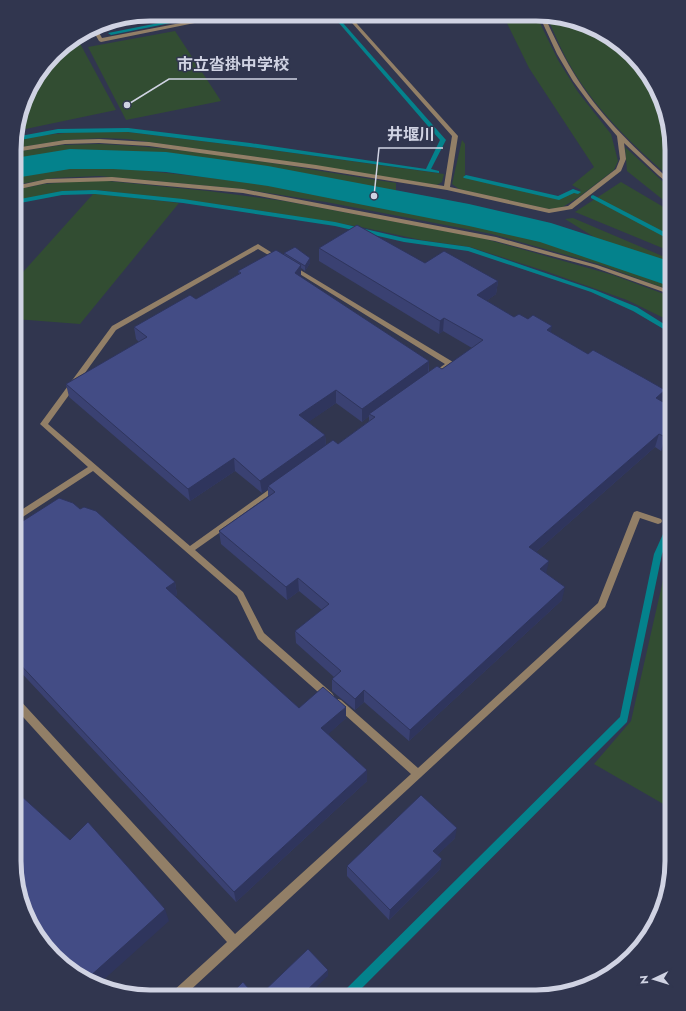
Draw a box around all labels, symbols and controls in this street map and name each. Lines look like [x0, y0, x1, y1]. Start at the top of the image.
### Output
callout: 市立沓掛中学校 [169, 51, 297, 79]
text: 市立沓掛中学校 [177, 53, 289, 76]
callout: 井堰川 [379, 120, 443, 148]
text: 井堰川 [387, 123, 435, 146]
north arrow [634, 959, 674, 999]
text: N [636, 975, 652, 985]

